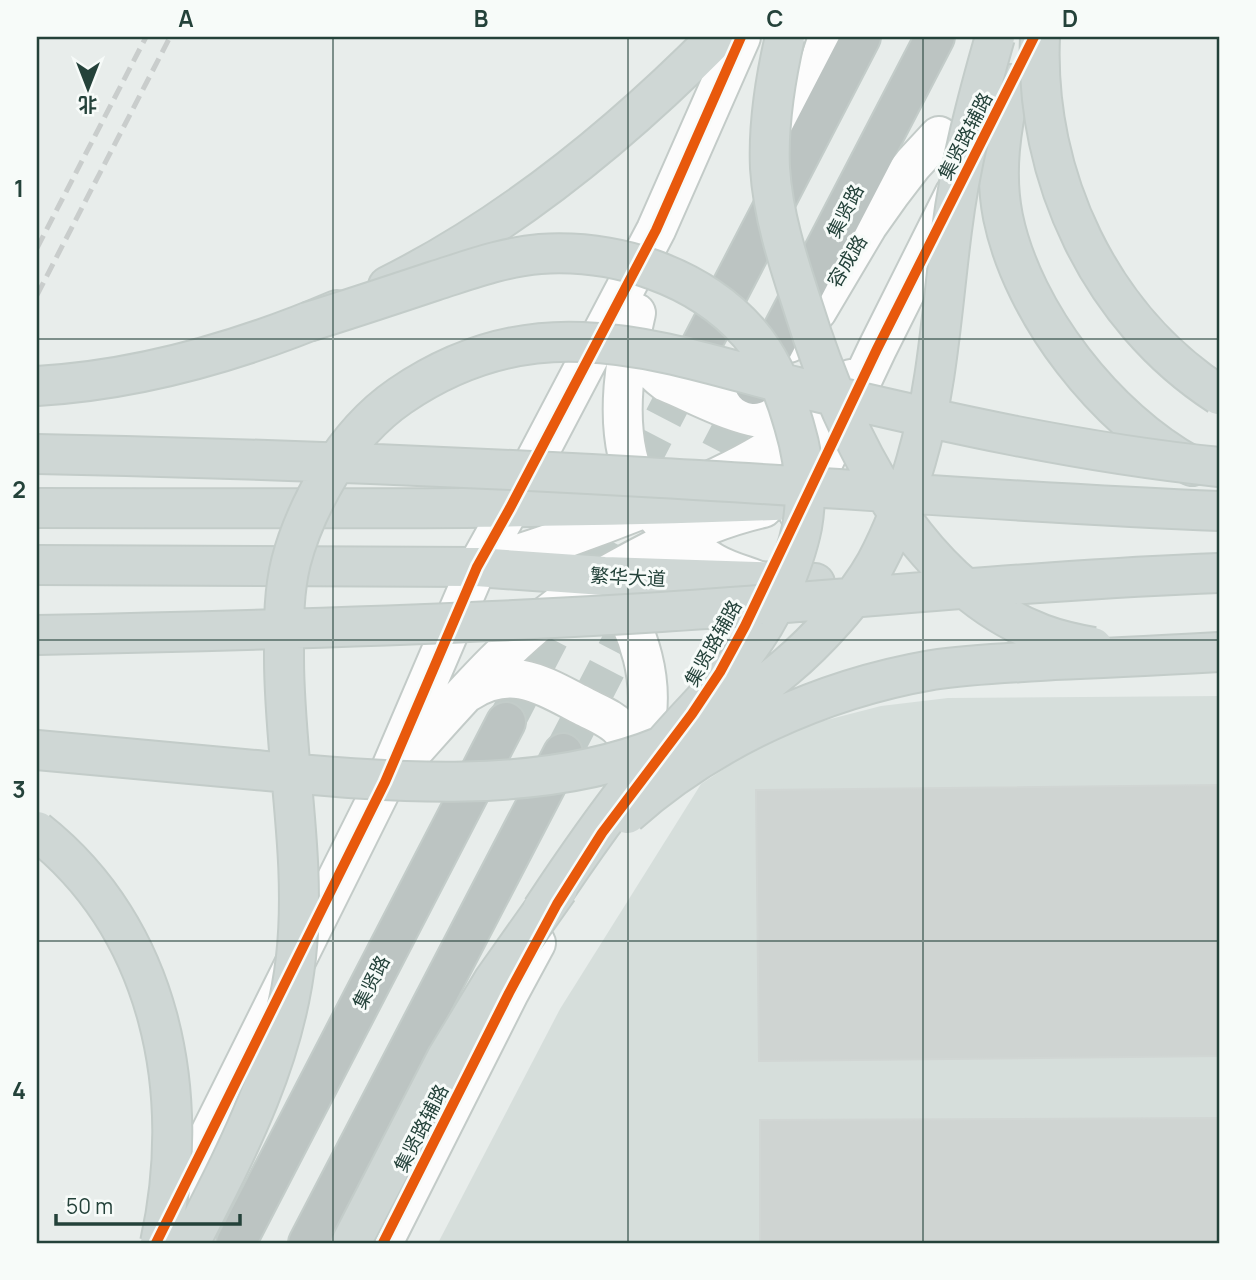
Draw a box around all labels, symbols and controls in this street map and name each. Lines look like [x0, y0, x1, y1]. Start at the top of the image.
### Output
text: A [178, 2, 194, 34]
text: B [474, 2, 488, 34]
text: C [767, 2, 784, 34]
text: D [1062, 2, 1078, 34]
north arrow [52, 52, 122, 122]
street label: 集贤路辅路 [932, 88, 998, 184]
text: 北 [78, 92, 98, 118]
text: 1 [14, 172, 24, 204]
street label: 集贤路 [820, 180, 870, 242]
street label: 容成路 [821, 230, 873, 292]
text: 2 [12, 473, 26, 505]
street label: 繁华大道 [589, 562, 667, 592]
street label: 集贤路辅路 [679, 595, 747, 691]
text: 3 [12, 773, 26, 805]
street label: 集贤路 [346, 951, 396, 1013]
text: 4 [12, 1074, 26, 1106]
street label: 集贤路辅路 [388, 1080, 454, 1176]
scale bar [56, 1182, 240, 1226]
text: 50 m [66, 1192, 113, 1220]

